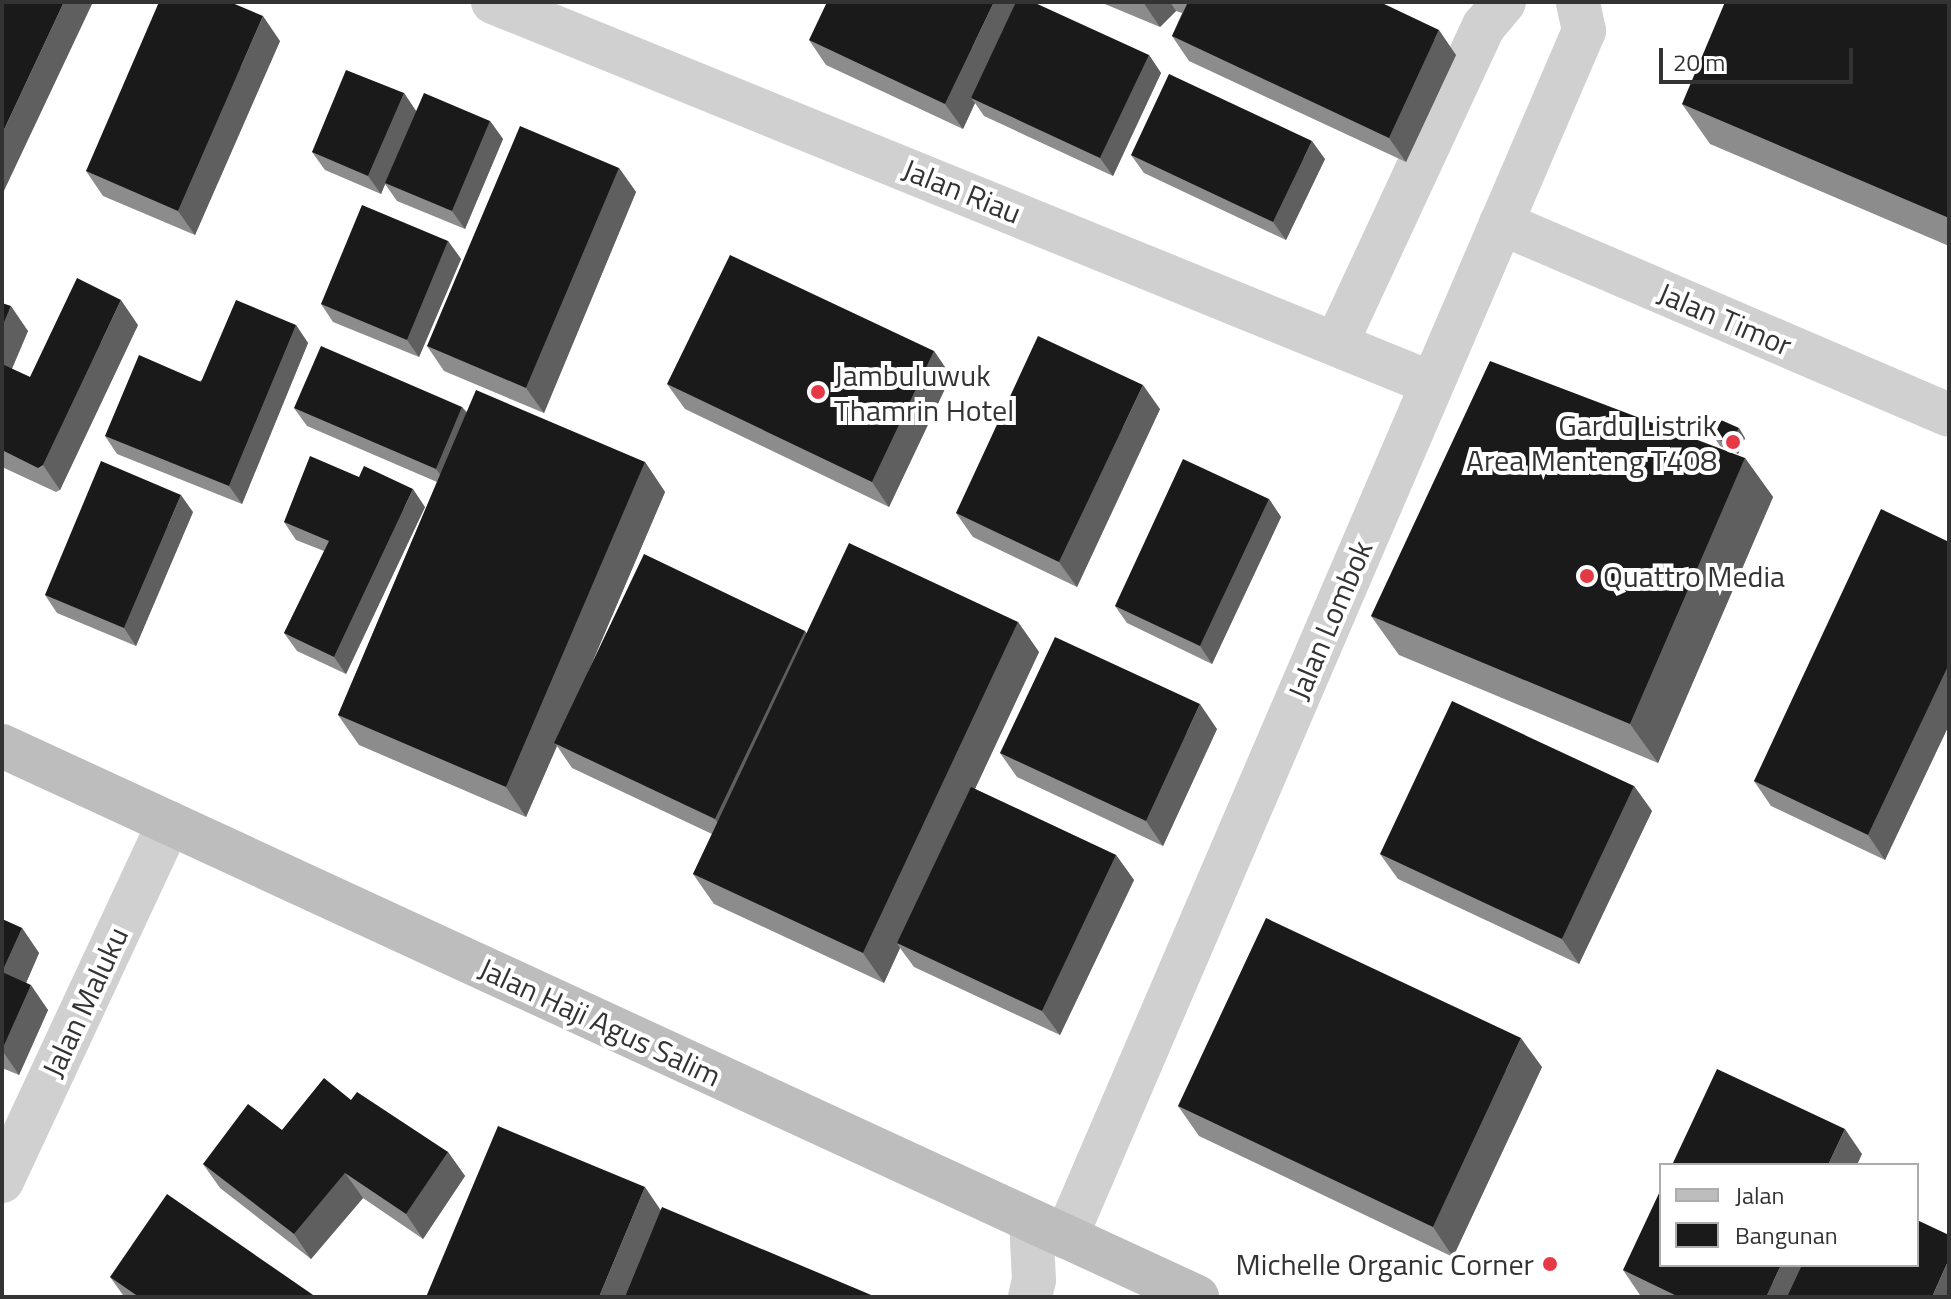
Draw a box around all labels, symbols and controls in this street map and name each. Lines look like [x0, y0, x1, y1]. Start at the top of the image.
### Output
scale bar [1663, 32, 1857, 82]
text: 20 m [1673, 44, 1725, 80]
street label: Jalan Riau [898, 151, 1026, 231]
street label: Jalan Timor [1653, 275, 1797, 363]
place label: Jambuluwuk Thamrin Hotel [834, 357, 1014, 428]
marker: Jambuluwuk Thamrin Hotel [809, 383, 827, 401]
place label: Gardu Listrik Area Menteng T408 [1466, 407, 1717, 478]
marker: Gardu Listrik Area Menteng T408 [1724, 433, 1742, 451]
street label: Jalan Lombok [1280, 535, 1380, 705]
place label: Quattro Media [1603, 558, 1785, 594]
marker: Quattro Media [1578, 567, 1596, 585]
street label: Jalan Maluku [35, 921, 135, 1083]
street label: Jalan Haji Agus Salim [473, 950, 727, 1094]
legend [1659, 1163, 1919, 1267]
text: Jalan [1735, 1177, 1784, 1213]
text: Bangunan [1735, 1217, 1838, 1253]
place label: Michelle Organic Corner [1236, 1246, 1534, 1282]
marker: Michelle Organic Corner [1541, 1255, 1559, 1273]

